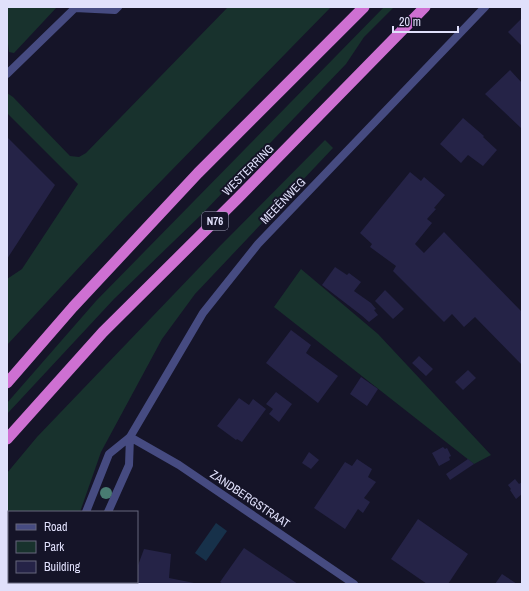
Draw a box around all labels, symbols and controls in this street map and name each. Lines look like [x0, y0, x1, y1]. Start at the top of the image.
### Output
scale bar [393, 8, 458, 34]
text: 20 m [399, 14, 421, 30]
street label: WESTERRING [219, 141, 277, 199]
street label: MEEËNWEG [257, 174, 309, 228]
road number: N76 [202, 212, 228, 230]
street label: ZANDBERGSTRAAT [207, 466, 293, 532]
legend [8, 511, 138, 583]
text: Road [44, 519, 68, 535]
text: Park [44, 539, 64, 555]
text: Building [44, 559, 81, 575]

